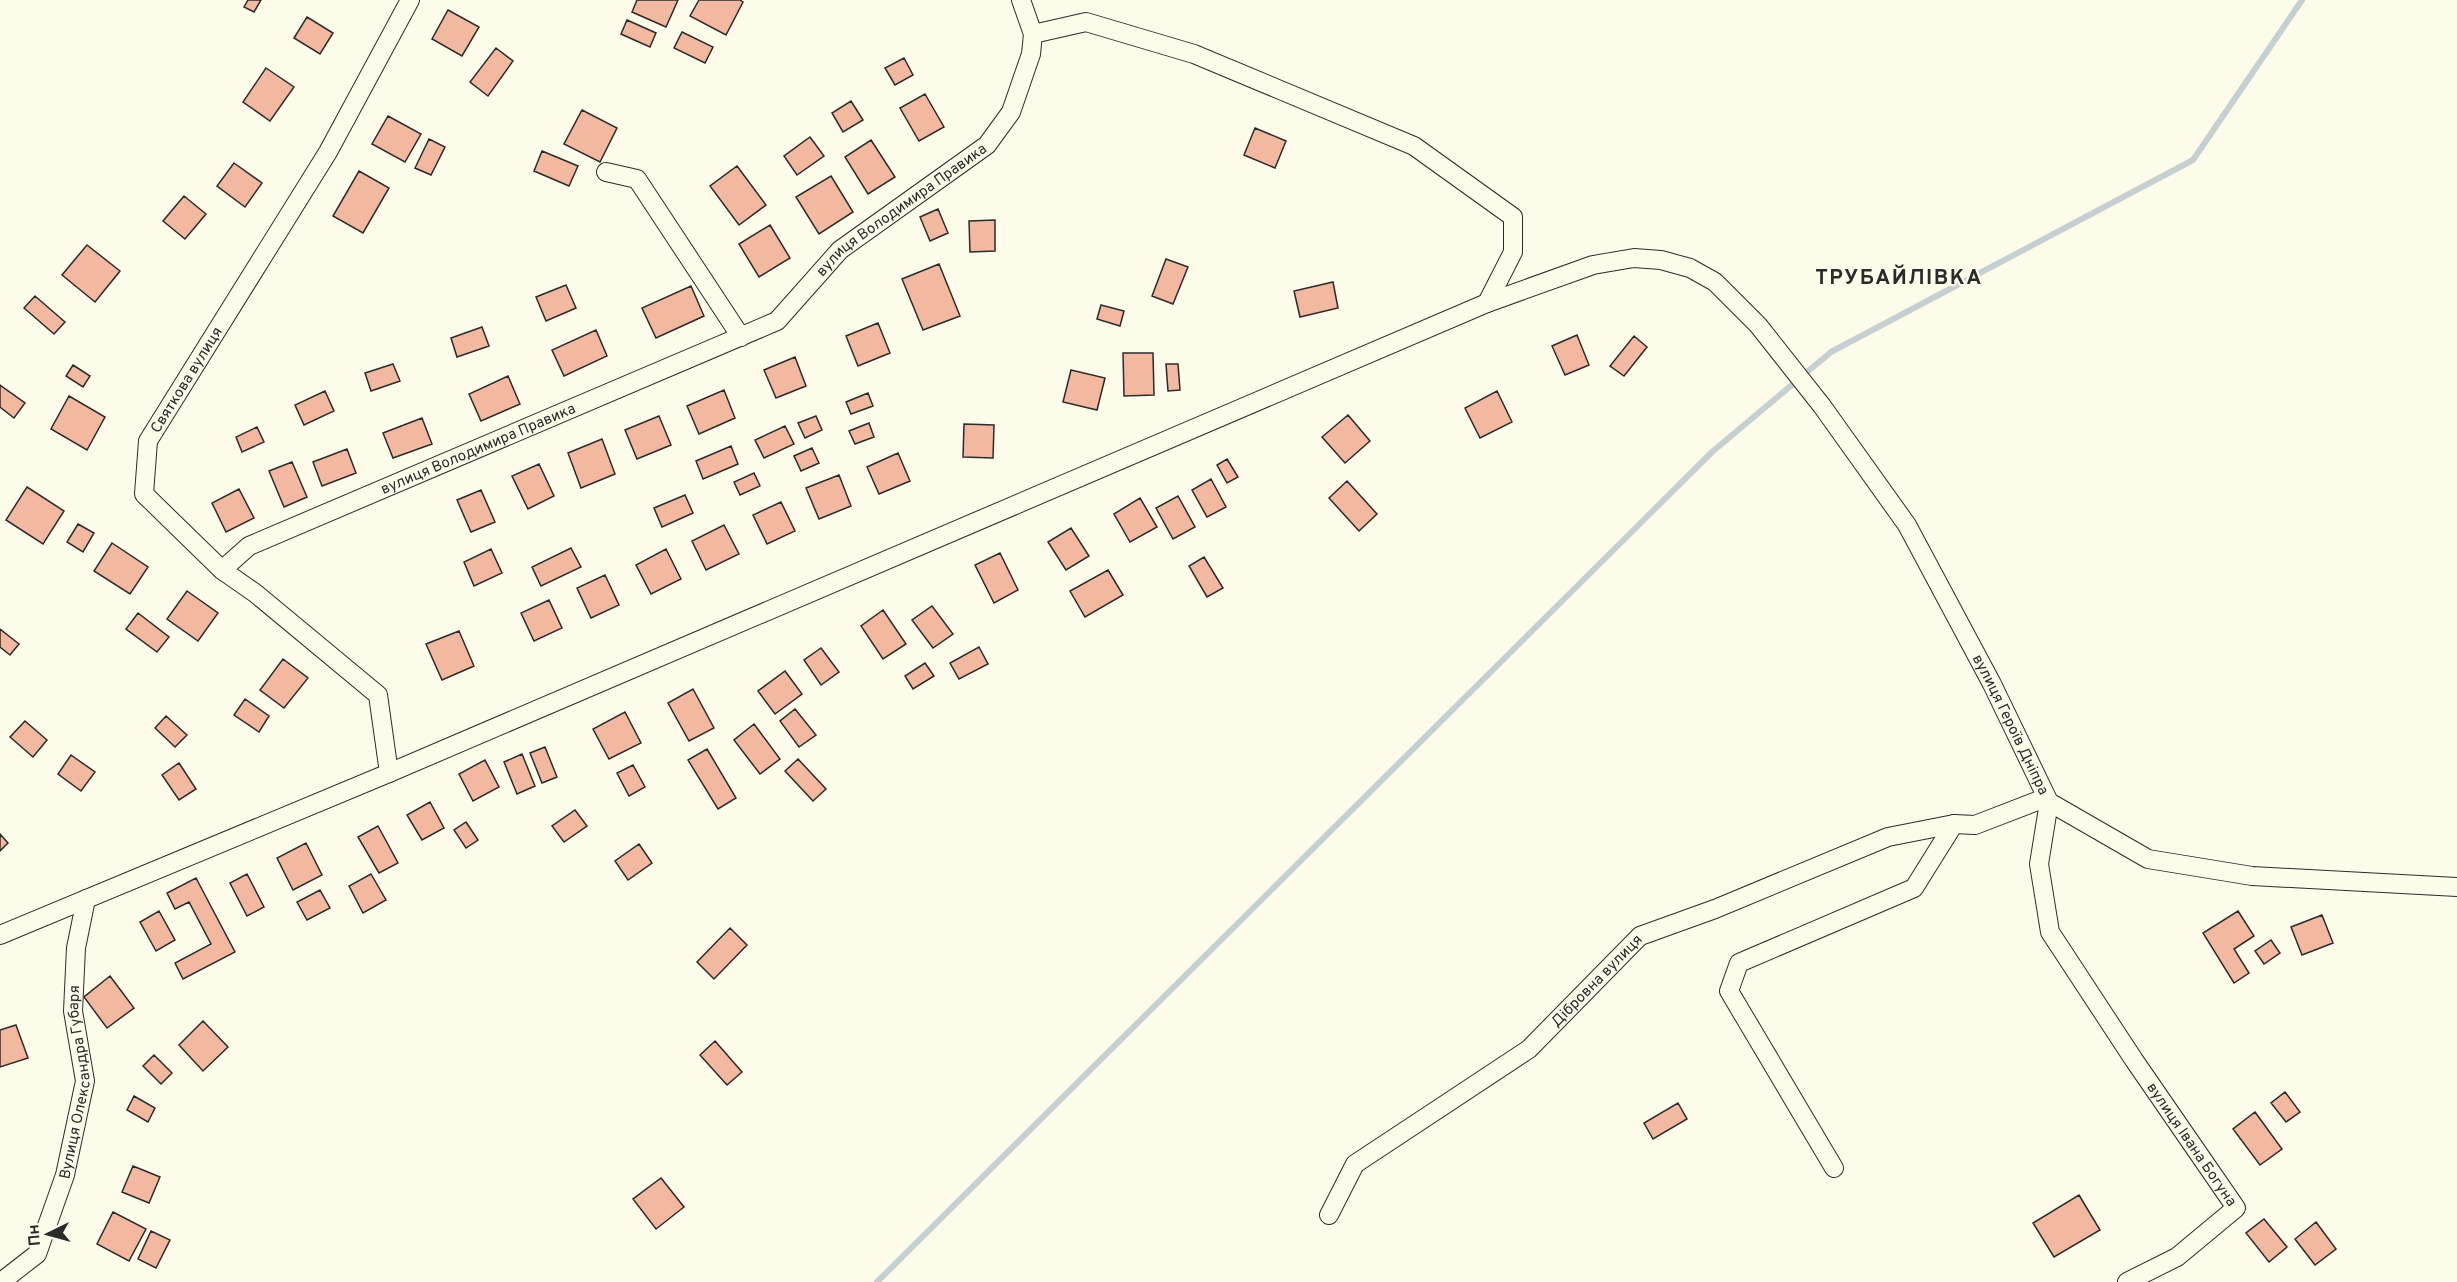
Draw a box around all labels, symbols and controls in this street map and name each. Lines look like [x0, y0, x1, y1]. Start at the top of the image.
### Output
street label: вулиця Володимира Правика [813, 140, 991, 281]
district label: ТРУБАЙЛІВКА [1815, 264, 1983, 292]
street label: Святкова вулиця [147, 324, 228, 437]
street label: вулиця Володимира Правика [378, 400, 579, 500]
street label: вулиця Героїв Дніпра [1967, 652, 2052, 798]
street label: Дібровна вулиця [1548, 931, 1647, 1032]
street label: Вулиця Олександра Губаря [56, 985, 96, 1181]
street label: вулиця Івана Богуна [2141, 1079, 2240, 1211]
north arrow [18, 1204, 78, 1264]
text: Пн [24, 1224, 46, 1247]

